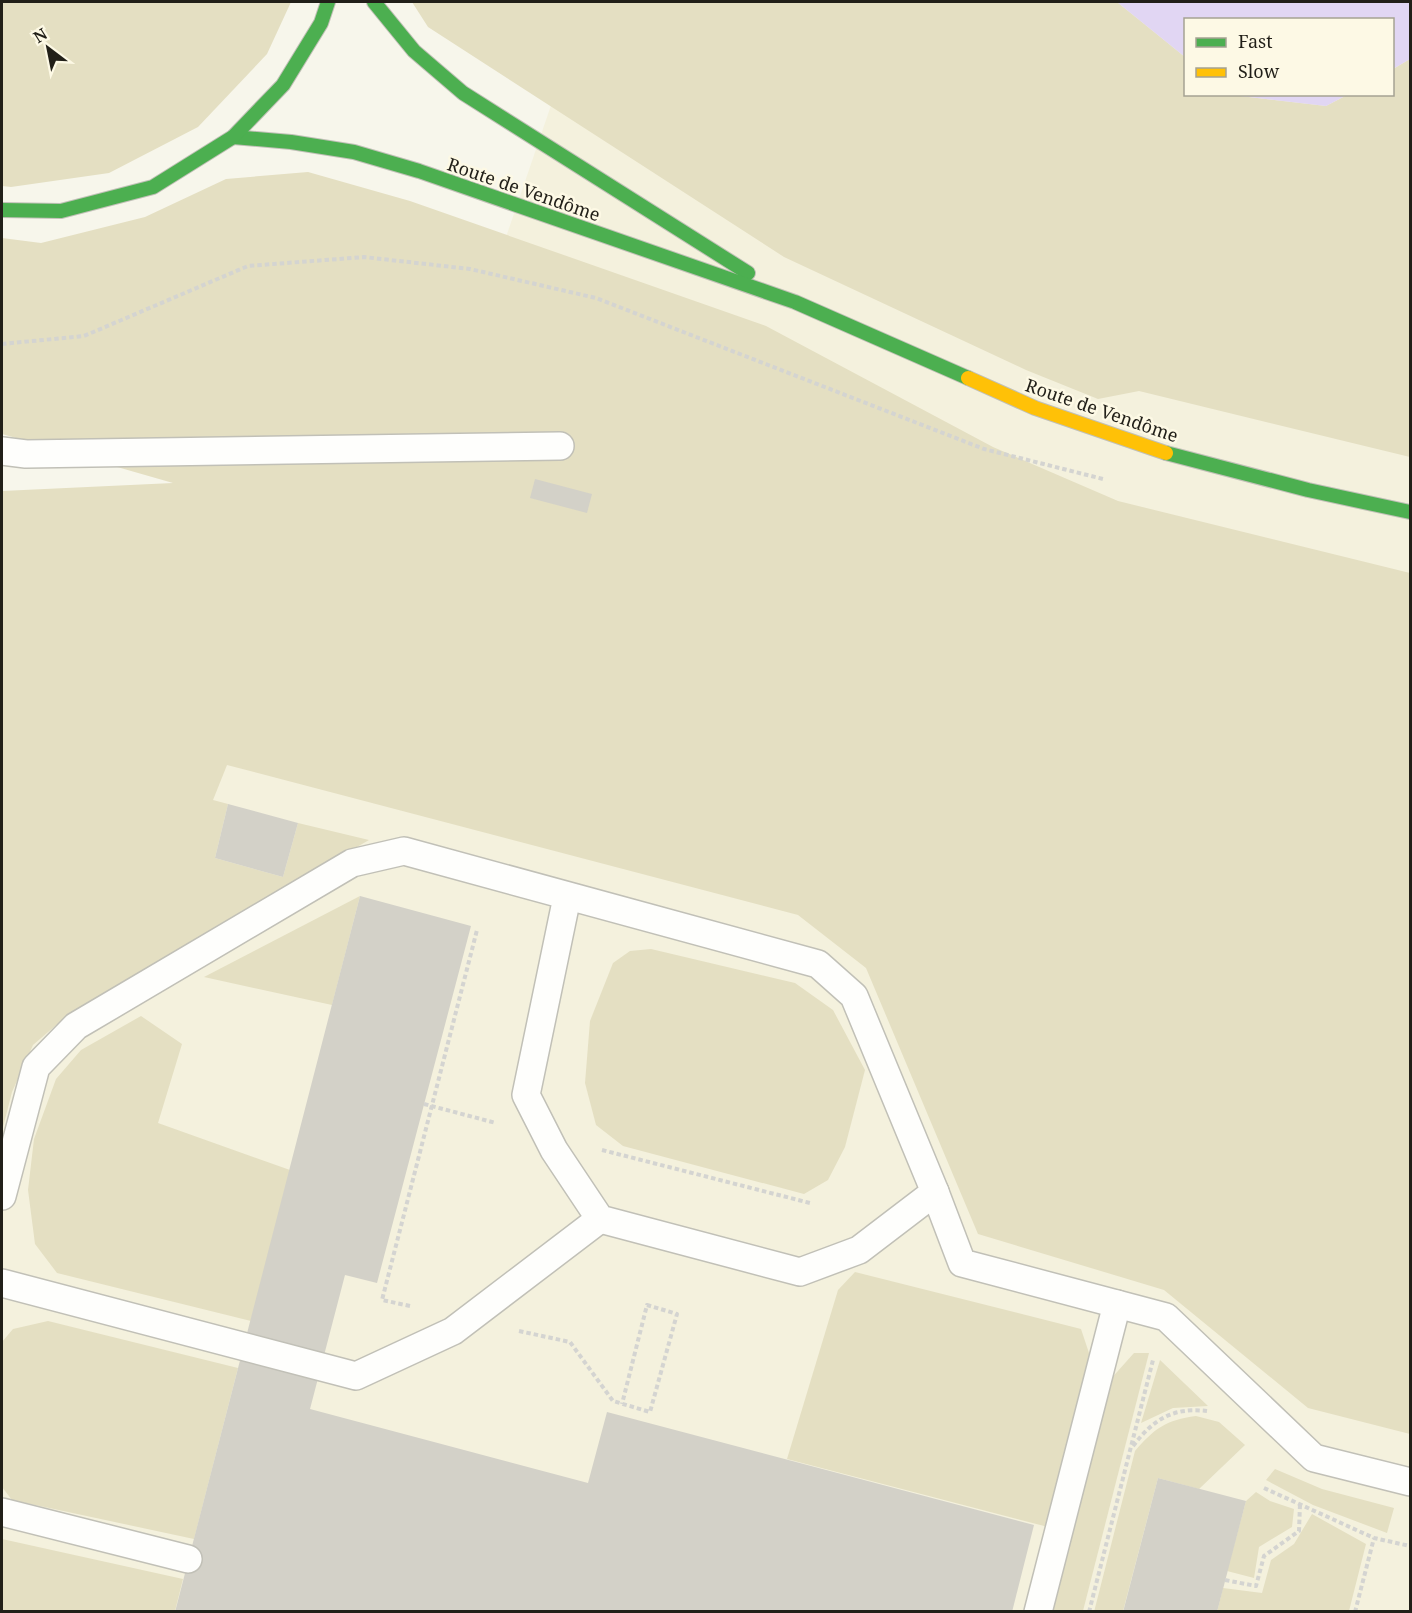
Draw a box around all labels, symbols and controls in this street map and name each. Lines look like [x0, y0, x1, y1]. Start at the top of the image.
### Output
north arrow [18, 18, 78, 78]
legend [1184, 18, 1394, 96]
text: N [29, 22, 52, 48]
text: Fast [1238, 29, 1273, 53]
text: Slow [1238, 59, 1280, 83]
street label: Route de Vendôme [444, 152, 604, 226]
street label: Route de Vendôme [1022, 373, 1182, 447]

